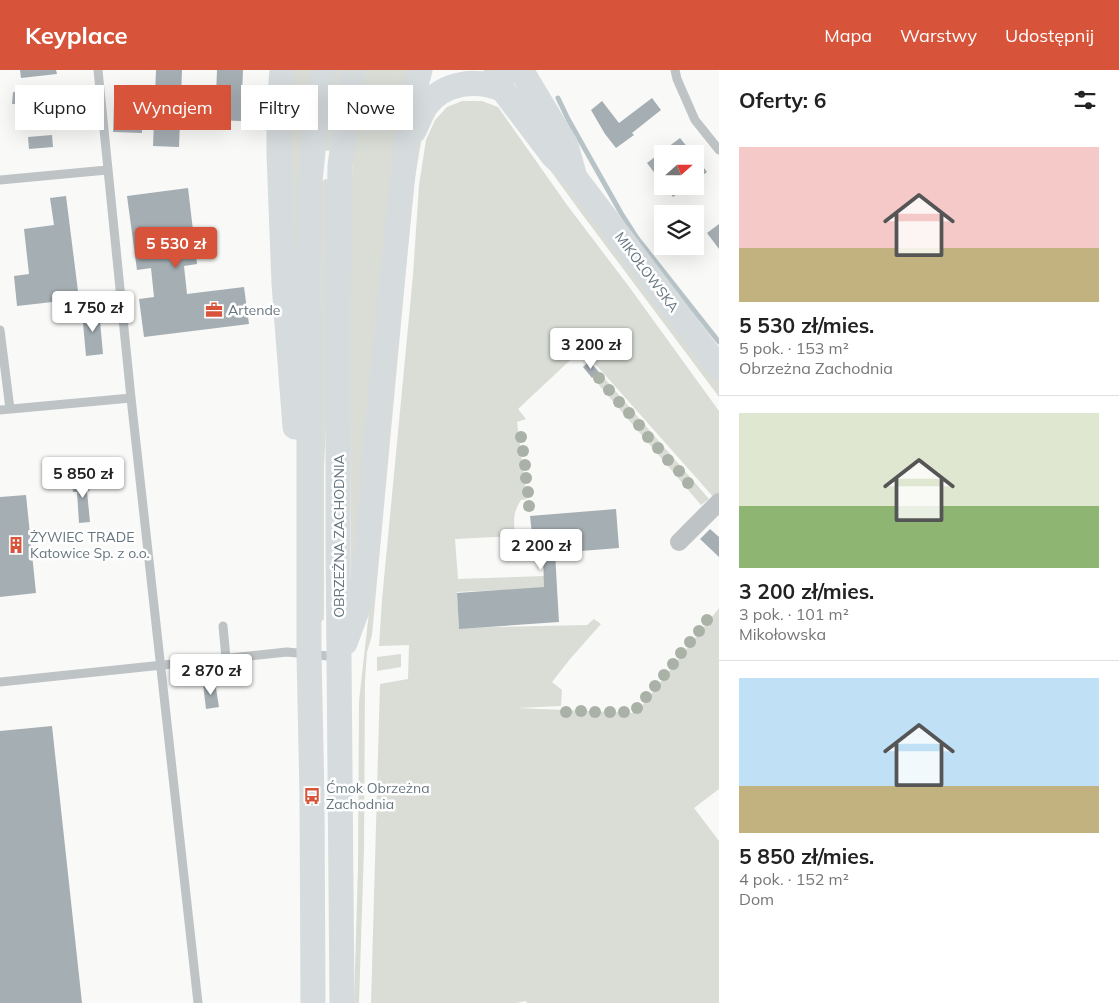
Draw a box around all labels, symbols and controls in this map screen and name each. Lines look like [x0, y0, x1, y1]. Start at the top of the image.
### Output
text: Keyplace [25, 20, 128, 50]
text: Mapa [824, 24, 872, 47]
text: Warstwy [900, 24, 977, 47]
text: Udostępnij [1005, 24, 1094, 47]
chip: Kupno [15, 85, 104, 130]
chip: Wynajem [114, 85, 231, 130]
chip: Filtry [241, 85, 318, 130]
chip: Nowe [328, 85, 413, 130]
icon: filters [1071, 86, 1099, 114]
text: Oferty: 6 [739, 87, 826, 113]
north arrow [654, 145, 704, 195]
map controls [654, 145, 704, 255]
icon: home [874, 180, 964, 270]
button: layers [654, 205, 704, 255]
pin: 5 530 zł [124, 226, 228, 269]
street label: MIKOŁOWSKA [611, 228, 683, 316]
text: 5 530 zł [146, 233, 206, 253]
pin: 1 750 zł [41, 290, 145, 333]
text: 1 750 zł [63, 297, 123, 317]
office icon: Artende [204, 300, 224, 320]
place label: Artende [228, 301, 280, 319]
text: 5 530 zł/mies. [739, 312, 874, 338]
pin: 3 200 zł [539, 328, 643, 370]
text: 3 200 zł [561, 334, 621, 354]
text: 5 pok. · 153 m² [739, 338, 849, 358]
text: Obrzeżna Zachodnia [739, 358, 893, 378]
icon: home [874, 445, 964, 535]
street label: OBRZEŻNA ZACHODNIA [330, 453, 348, 618]
pin: 5 850 zł [31, 456, 135, 499]
text: 5 850 zł [53, 463, 113, 483]
place label: ŻYWIEC TRADE Katowice Sp. z o.o. [30, 528, 150, 562]
pin: 2 200 zł [489, 528, 593, 571]
building icon: ŻYWIEC TRADE Katowice Sp. z o.o. [6, 535, 26, 555]
text: 2 200 zł [511, 535, 571, 555]
text: 3 200 zł/mies. [739, 578, 874, 604]
text: 3 pok. · 101 m² [739, 604, 849, 624]
text: Mikołowska [739, 624, 826, 644]
pin: 2 870 zł [159, 654, 263, 696]
text: 2 870 zł [181, 660, 241, 680]
icon: home [874, 710, 964, 800]
place label: Ćmok Obrzeżna Zachodnia [326, 779, 430, 813]
bus stop icon: Ćmok Obrzeżna Zachodnia [302, 786, 322, 806]
text: 5 850 zł/mies. [739, 843, 874, 869]
text: 4 pok. · 152 m² [739, 869, 849, 889]
text: Dom [739, 889, 774, 909]

